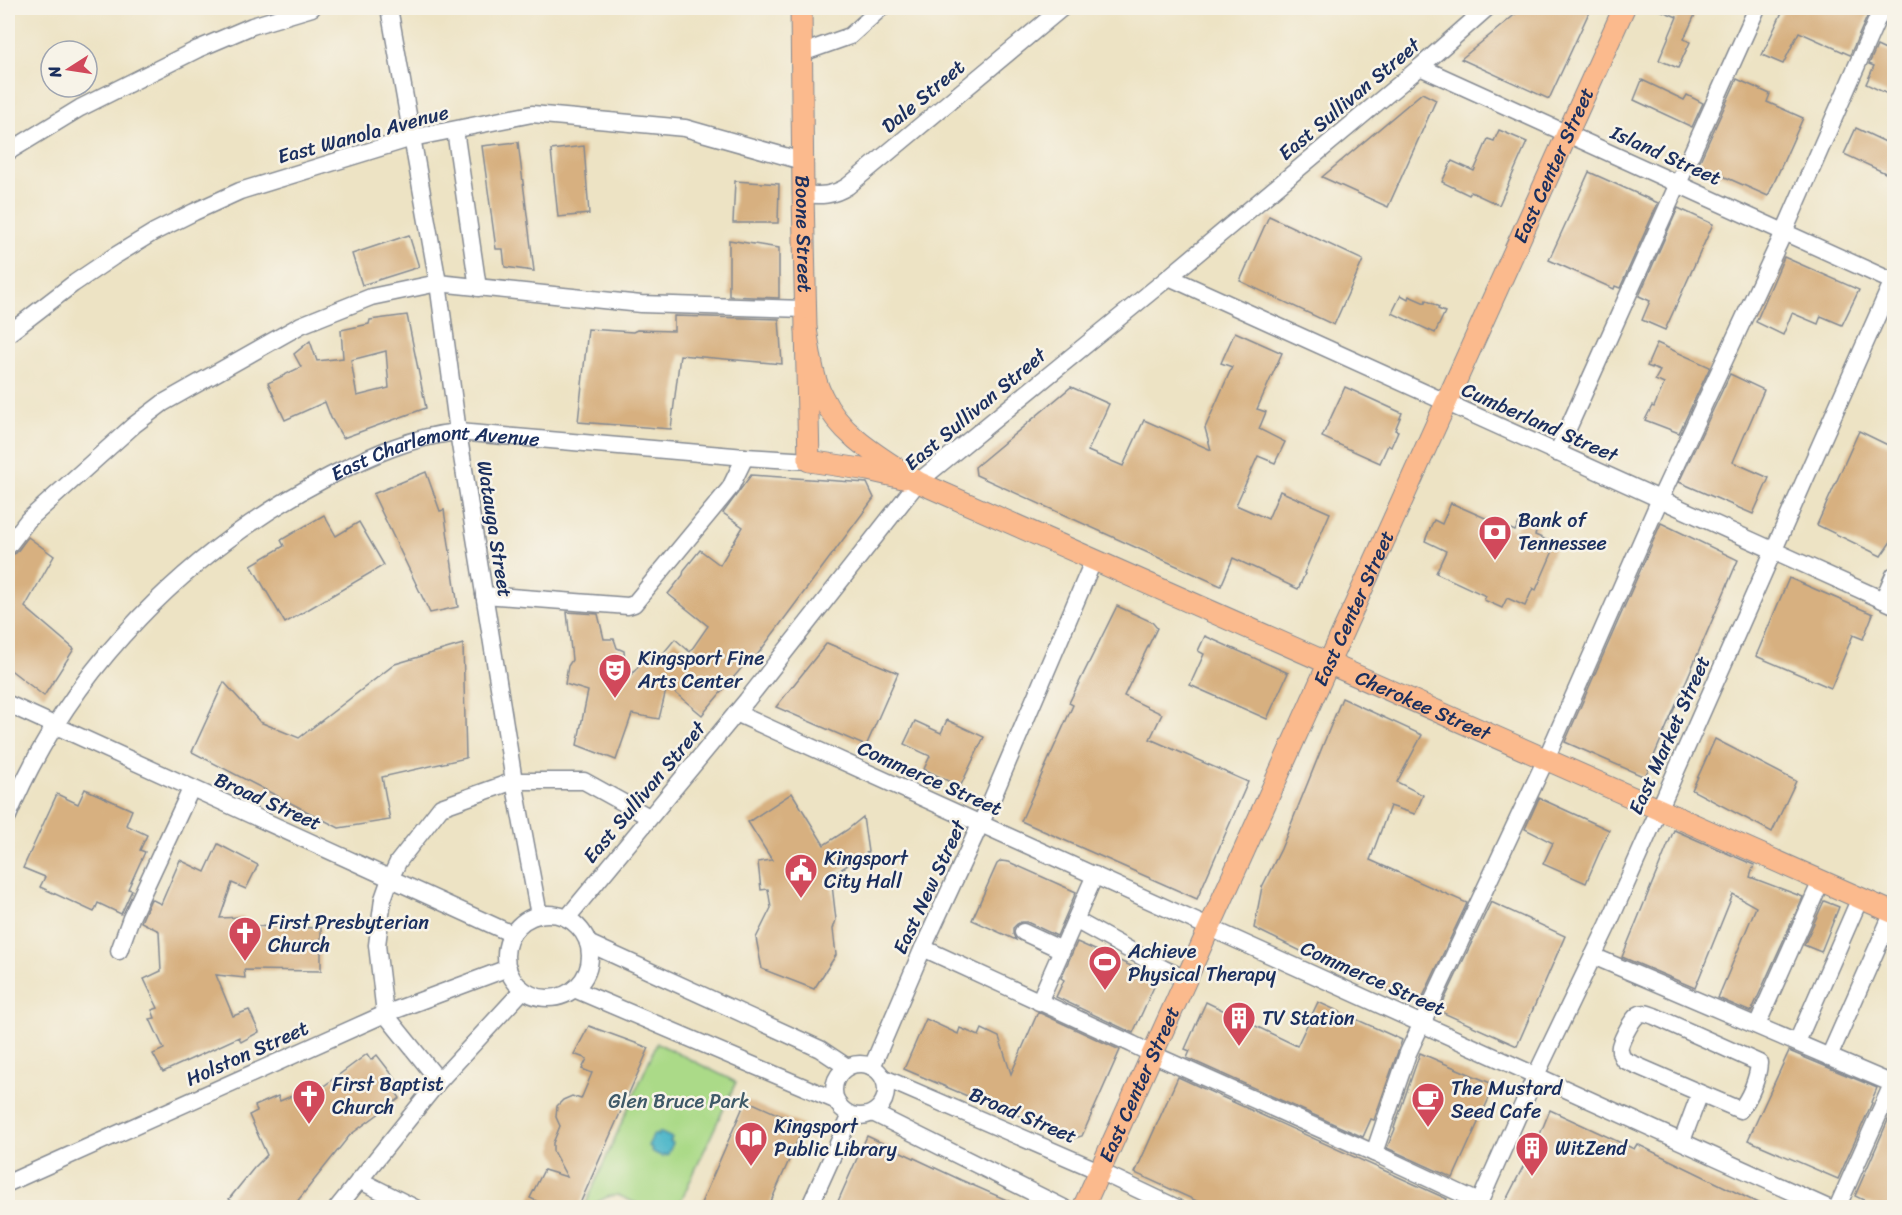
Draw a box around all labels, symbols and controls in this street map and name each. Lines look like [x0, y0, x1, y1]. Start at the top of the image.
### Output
street label: East Sullivan Street [1270, 28, 1429, 170]
north arrow [39, 39, 99, 99]
street label: Dale Street [873, 50, 974, 142]
text: N [39, 63, 70, 81]
street label: East Center Street [1503, 81, 1604, 249]
street label: East Wanola Avenue [274, 95, 453, 174]
street label: Island Street [1604, 115, 1727, 196]
street label: Boone Street [785, 175, 822, 293]
street label: East Sullivan Street [896, 338, 1055, 480]
street label: Cumberland Street [1456, 372, 1625, 473]
street label: East Charlemont Avenue [325, 415, 541, 491]
street label: Watauga Street [466, 458, 523, 600]
place label: Bank of Tennessee [1518, 503, 1607, 561]
bank icon: Bank of Tennessee [1477, 514, 1513, 561]
street label: East Center Street [1303, 524, 1404, 692]
place label: Kingsport Fine Arts Center [637, 641, 764, 699]
street label: East Market Street [1619, 650, 1720, 821]
theatre icon: Kingsport Fine Arts Center [597, 652, 633, 699]
street label: Cherokee Street [1350, 660, 1497, 751]
street label: East Sullivan Street [574, 712, 715, 872]
street label: Commerce Street [852, 731, 1008, 826]
street label: Broad Street [208, 762, 327, 841]
street label: East New Street [883, 813, 976, 960]
place label: Kingsport City Hall [824, 841, 909, 899]
public building icon: Kingsport City Hall [783, 852, 819, 899]
place label: First Presbyterian Church [268, 905, 429, 963]
church icon: First Presbyterian Church [227, 915, 263, 962]
street label: Commerce Street [1295, 931, 1451, 1026]
place label: Achieve Physical Therapy [1127, 934, 1277, 992]
sports icon: Achieve Physical Therapy [1087, 944, 1123, 991]
street label: East Center Street [1089, 1000, 1190, 1168]
building icon: TV Station [1221, 1000, 1257, 1047]
place label: TV Station [1262, 1001, 1355, 1036]
street label: Holston Street [180, 1011, 315, 1096]
place label: First Baptist Church [332, 1067, 444, 1125]
place label: The Mustard Seed Cafe [1451, 1071, 1563, 1129]
street label: Broad Street [963, 1077, 1082, 1154]
church icon: First Baptist Church [291, 1078, 327, 1125]
cafe icon: The Mustard Seed Cafe [1410, 1081, 1446, 1128]
park label: Glen Bruce Park [608, 1084, 750, 1119]
place label: Kingsport Public Library [774, 1109, 897, 1167]
library icon: Kingsport Public Library [733, 1120, 769, 1167]
building icon: WitZend [1514, 1130, 1550, 1177]
place label: WitZend [1555, 1131, 1628, 1166]

